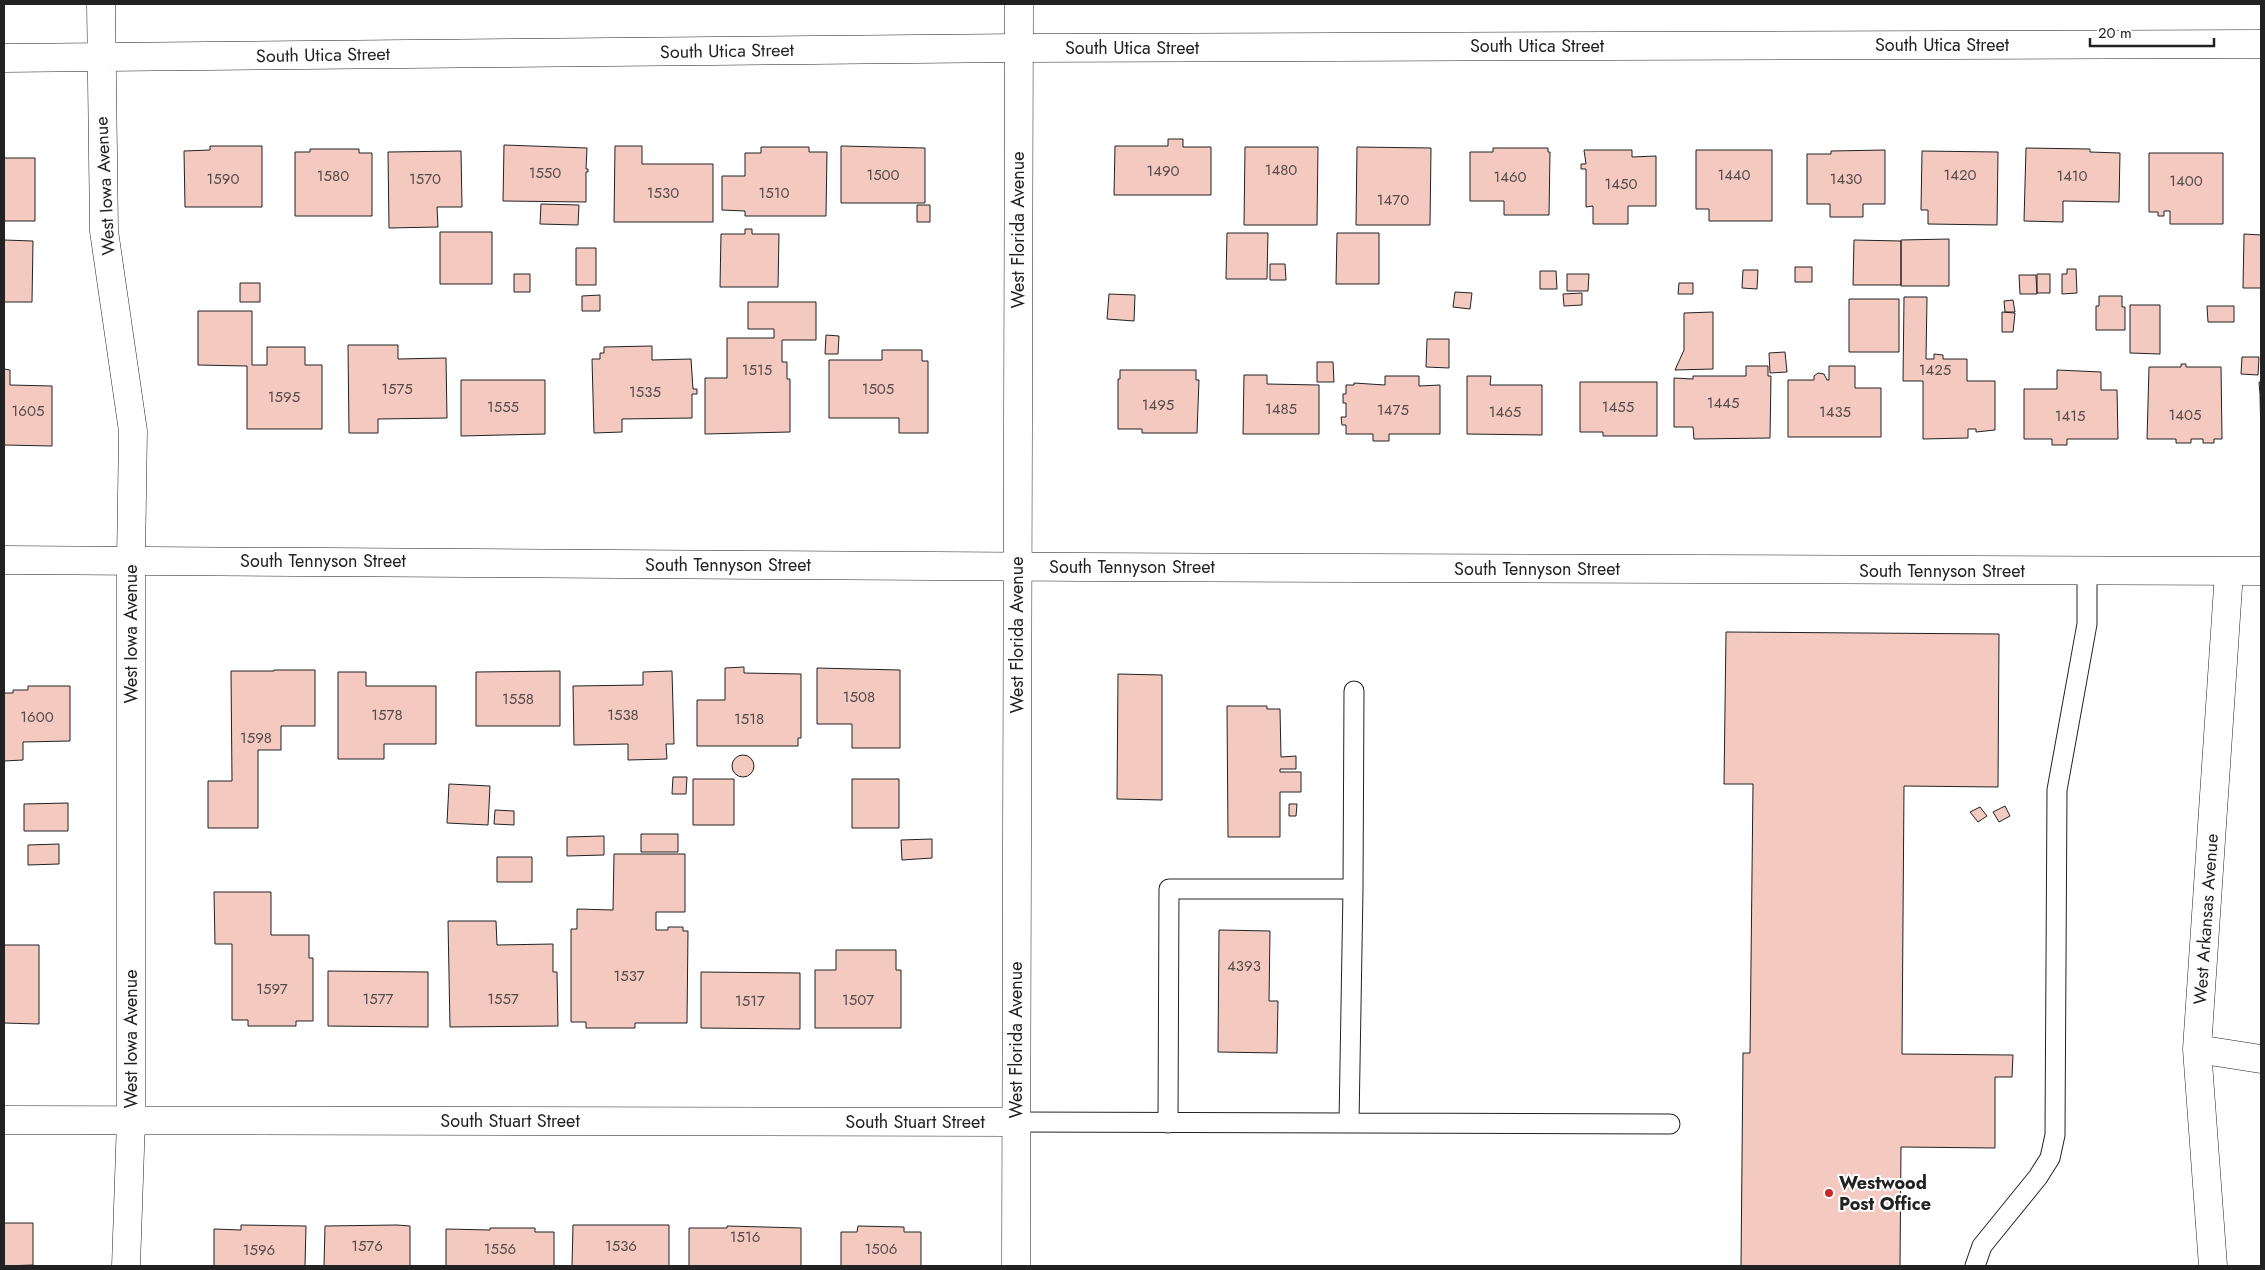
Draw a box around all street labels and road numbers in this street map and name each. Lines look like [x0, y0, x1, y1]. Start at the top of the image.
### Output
street label: South Utica Street [1875, 32, 2010, 58]
street label: South Utica Street [1470, 33, 1605, 59]
street label: South Utica Street [1065, 35, 1200, 61]
street label: South Utica Street [660, 37, 795, 65]
street label: South Utica Street [256, 41, 391, 69]
street label: West Iowa Avenue [88, 116, 122, 256]
street label: West Florida Avenue [1005, 152, 1031, 308]
street label: South Tennyson Street [240, 548, 407, 574]
street label: South Tennyson Street [645, 552, 812, 578]
street label: South Tennyson Street [1049, 554, 1216, 580]
street label: South Tennyson Street [1454, 556, 1621, 582]
street label: West Florida Avenue [1004, 557, 1030, 713]
street label: South Tennyson Street [1859, 558, 2026, 584]
street label: West Iowa Avenue [118, 565, 144, 703]
street label: West Arkansas Avenue [2187, 833, 2225, 1005]
street label: West Florida Avenue [1003, 962, 1029, 1118]
street label: West Iowa Avenue [118, 970, 144, 1108]
street label: South Stuart Street [440, 1108, 580, 1134]
street label: South Stuart Street [845, 1109, 985, 1135]

